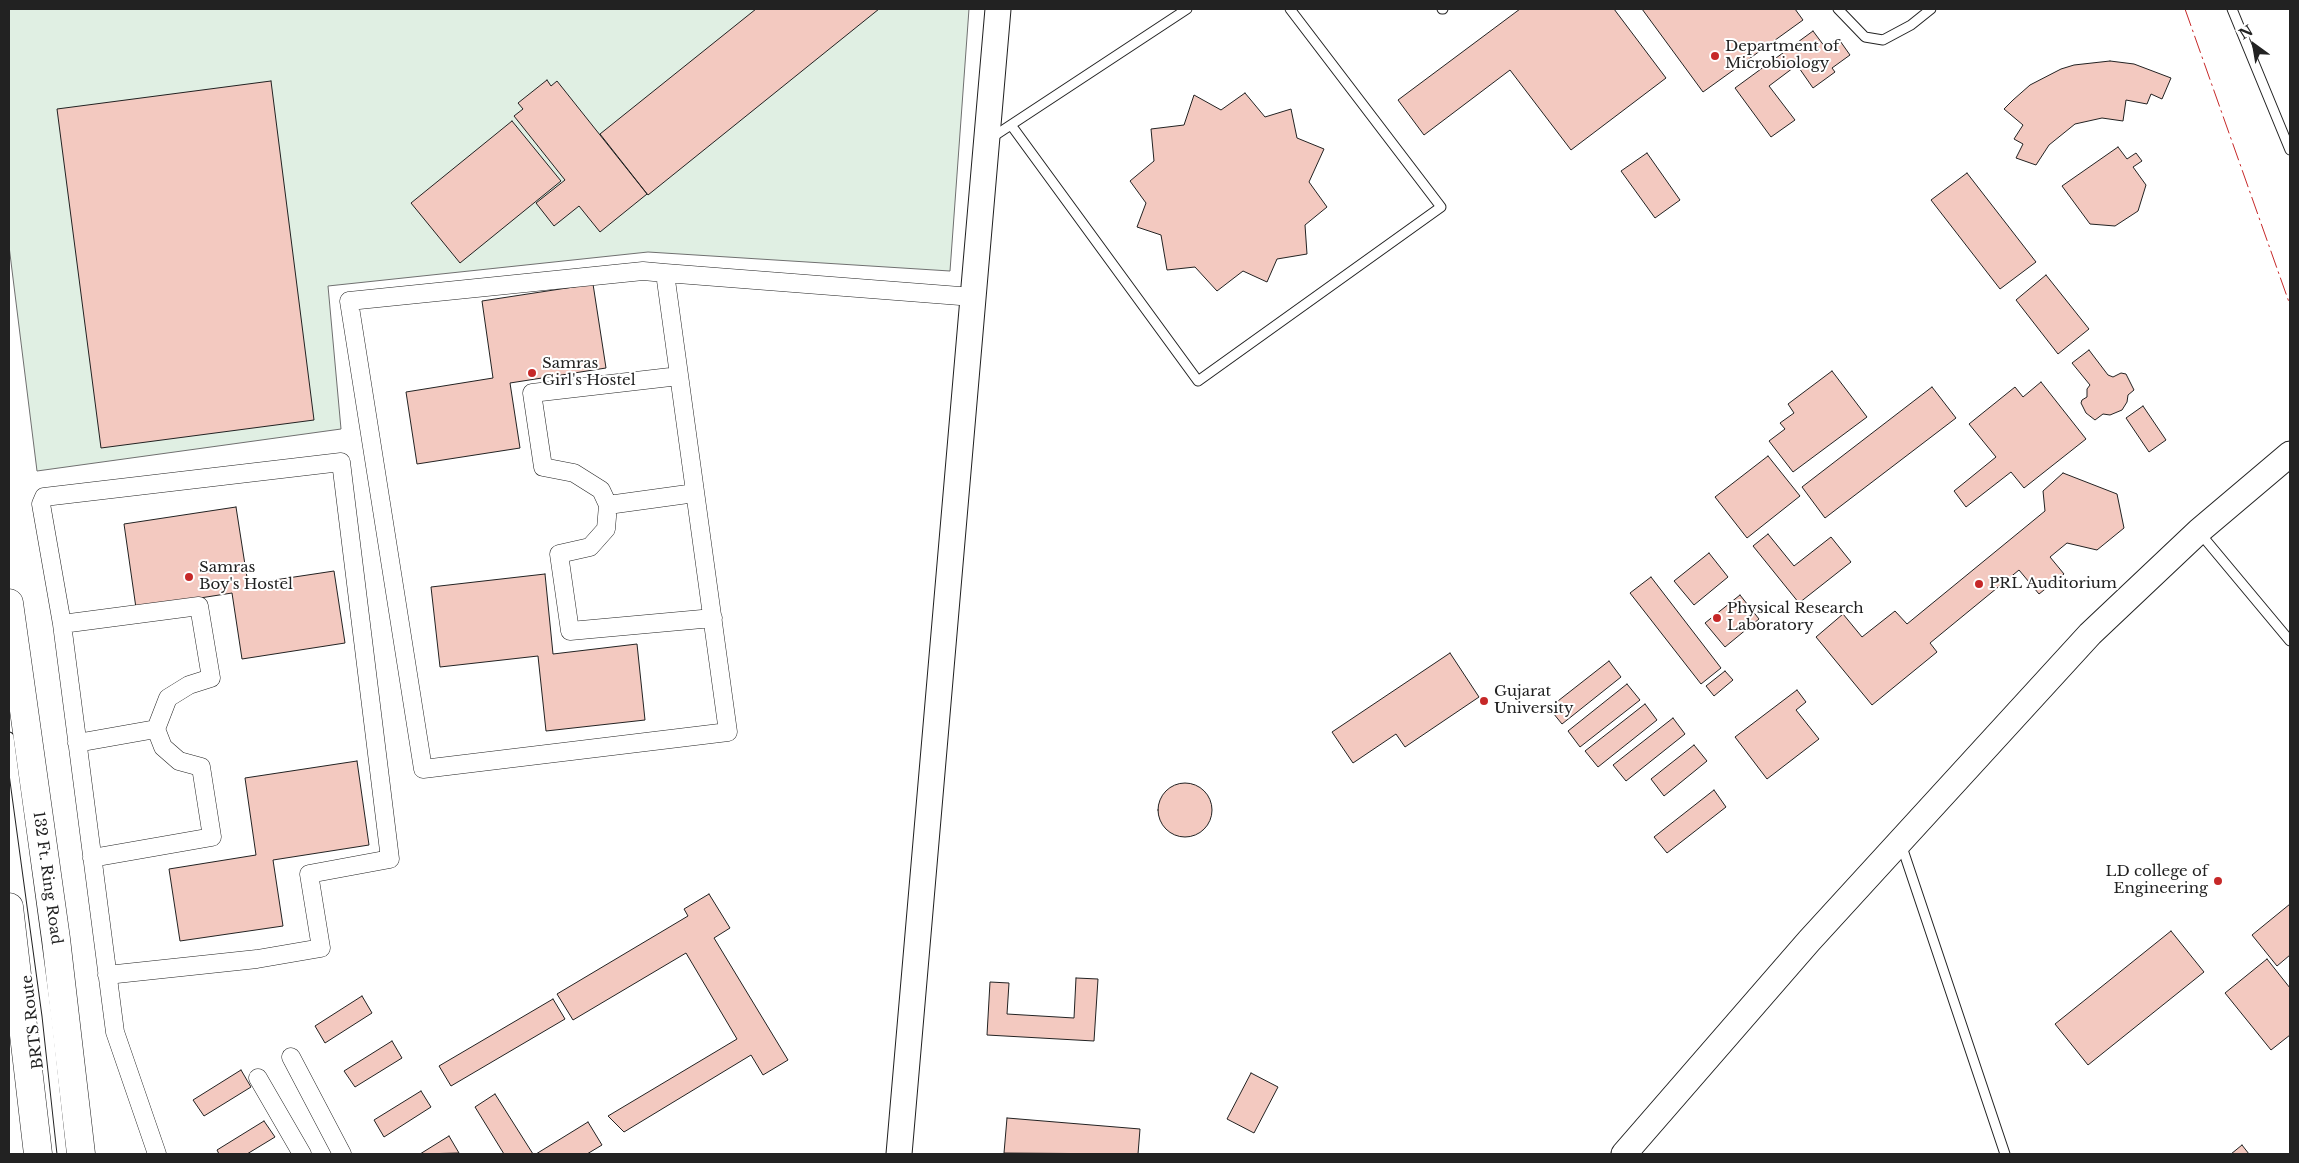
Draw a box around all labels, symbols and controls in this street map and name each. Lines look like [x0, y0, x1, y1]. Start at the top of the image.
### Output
north arrow [2229, 20, 2279, 70]
text: N [2236, 21, 2256, 43]
place label: Department of Microbiology [1725, 38, 1839, 73]
marker: Department of Microbiology [1709, 50, 1721, 62]
place label: Samras Girl's Hostel [542, 355, 636, 390]
marker: Samras Girl's Hostel [526, 367, 538, 379]
place label: Samras Boy's Hostel [199, 559, 293, 594]
marker: Samras Boy's Hostel [183, 571, 195, 583]
place label: PRL Auditorium [1989, 575, 2117, 593]
marker: PRL Auditorium [1973, 578, 1985, 590]
place label: Physical Research Laboratory [1727, 600, 1864, 635]
marker: Physical Research Laboratory [1711, 612, 1723, 624]
place label: Gujarat University [1494, 683, 1574, 718]
marker: Gujarat University [1478, 695, 1490, 707]
street label: 132 Ft. Ring Road [29, 810, 65, 946]
place label: LD college of Engineering [2106, 863, 2208, 898]
marker: LD college of Engineering [2212, 875, 2224, 887]
street label: BRTS Route [18, 974, 48, 1070]

